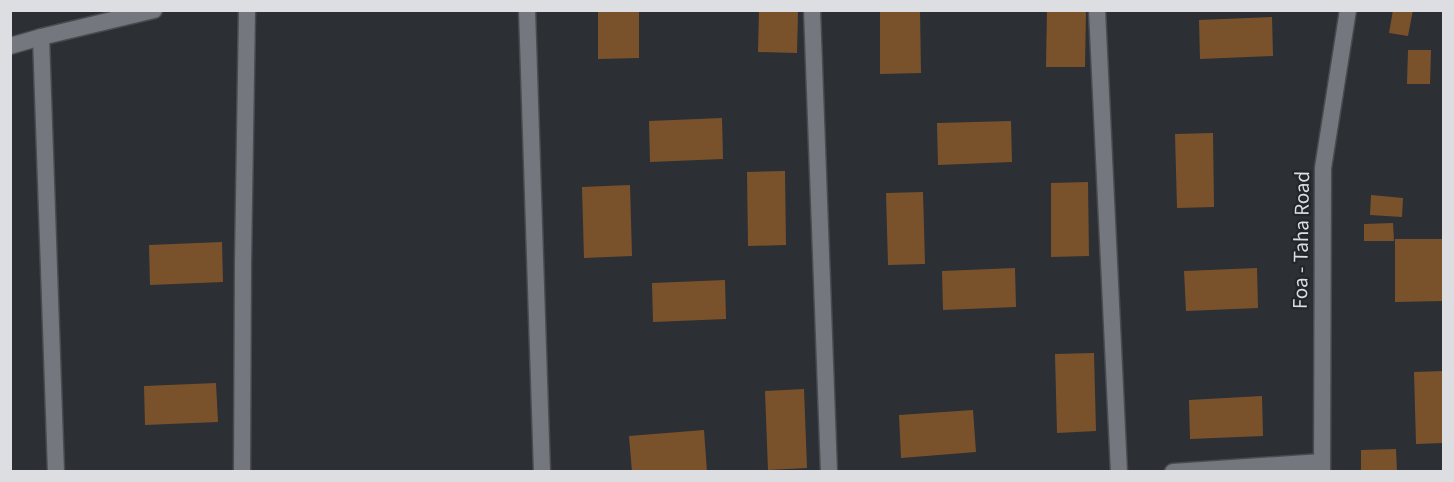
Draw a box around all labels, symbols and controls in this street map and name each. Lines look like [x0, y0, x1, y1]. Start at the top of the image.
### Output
street label: Foa - Taha Road [1285, 171, 1317, 309]

